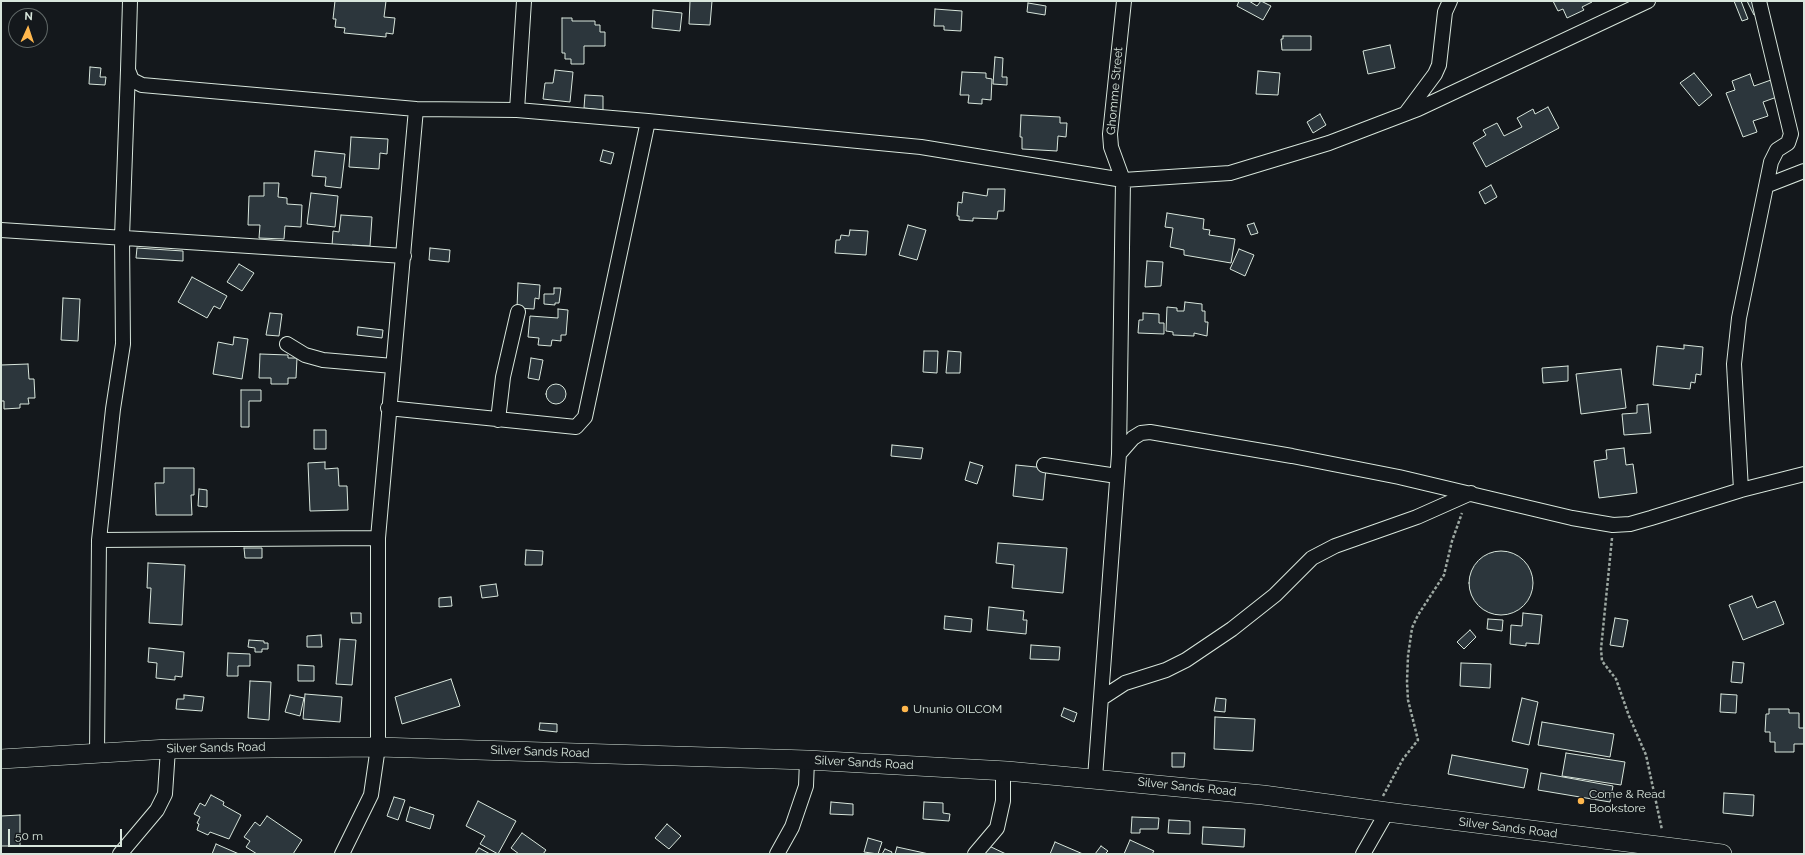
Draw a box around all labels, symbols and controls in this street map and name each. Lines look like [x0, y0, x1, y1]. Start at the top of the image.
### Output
north arrow [8, 8, 48, 48]
text: N [24, 10, 33, 23]
street label: Ghomme Street [1104, 46, 1126, 136]
place label: Ununio OILCOM [913, 702, 1002, 716]
marker: Ununio OILCOM [900, 704, 910, 714]
street label: Silver Sands Road [166, 740, 266, 756]
street label: Silver Sands Road [490, 743, 590, 761]
street label: Silver Sands Road [814, 753, 914, 773]
street label: Silver Sands Road [1137, 775, 1237, 799]
place label: Come & Read Bookstore [1589, 787, 1665, 815]
marker: Come & Read Bookstore [1576, 796, 1586, 806]
street label: Silver Sands Road [1458, 815, 1558, 841]
scale bar [10, 821, 124, 847]
text: 50 m [15, 829, 43, 843]

